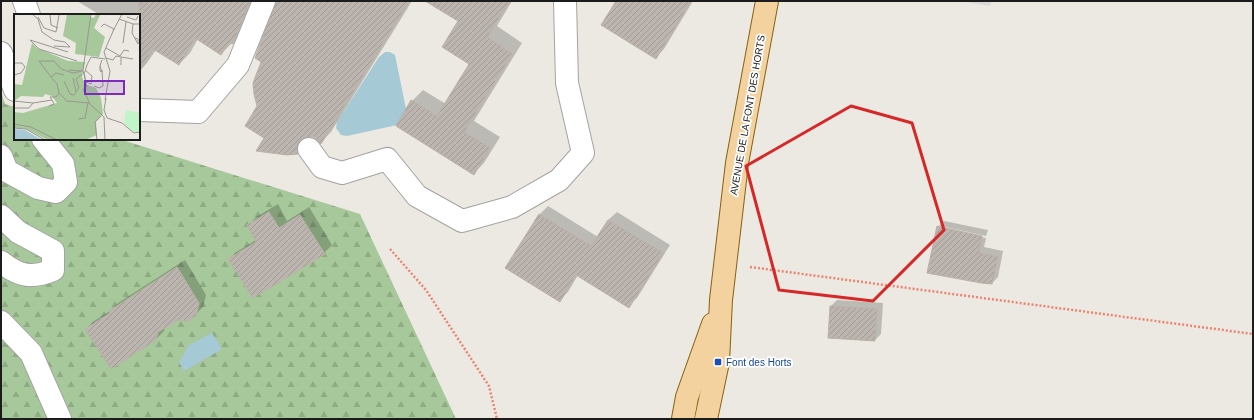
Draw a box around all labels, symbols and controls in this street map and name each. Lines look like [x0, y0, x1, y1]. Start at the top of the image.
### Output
inset map [14, 14, 140, 140]
street label: AVENUE DE LA FONT DES HORTS [728, 34, 767, 196]
marker: Font des Horts [713, 357, 723, 367]
place label: Font des Horts [726, 357, 792, 368]

